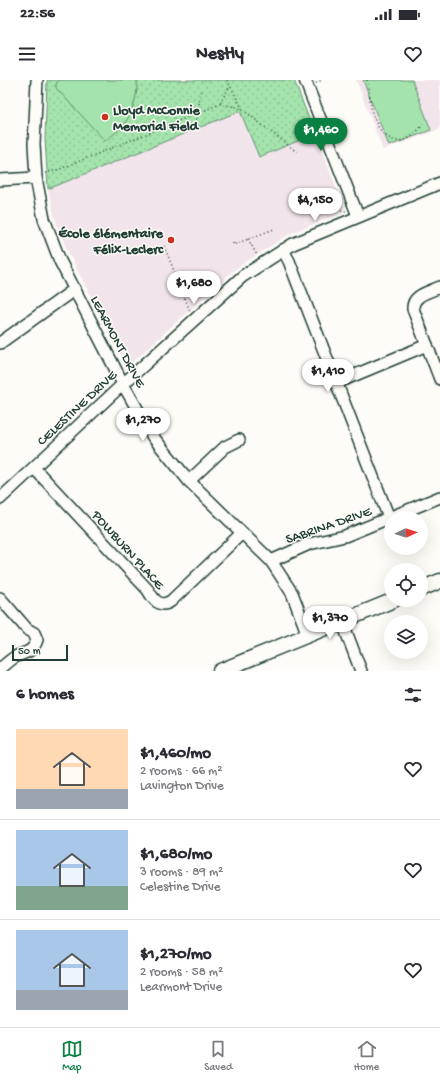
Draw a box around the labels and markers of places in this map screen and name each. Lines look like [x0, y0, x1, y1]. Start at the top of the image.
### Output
place label: Lloyd McConnie Memorial Field [113, 103, 201, 136]
marker: Lloyd McConnie Memorial Field [100, 112, 110, 122]
pin: $1,460 [288, 118, 354, 152]
pin: $4,150 [282, 188, 348, 222]
place label: École élémentaire Félix-Leclerc [59, 226, 164, 259]
marker: École élémentaire Félix-Leclerc [166, 235, 176, 245]
pin: $1,680 [161, 271, 227, 305]
pin: $1,410 [295, 359, 361, 393]
pin: $1,270 [110, 408, 176, 442]
pin: $1,370 [297, 606, 363, 640]

